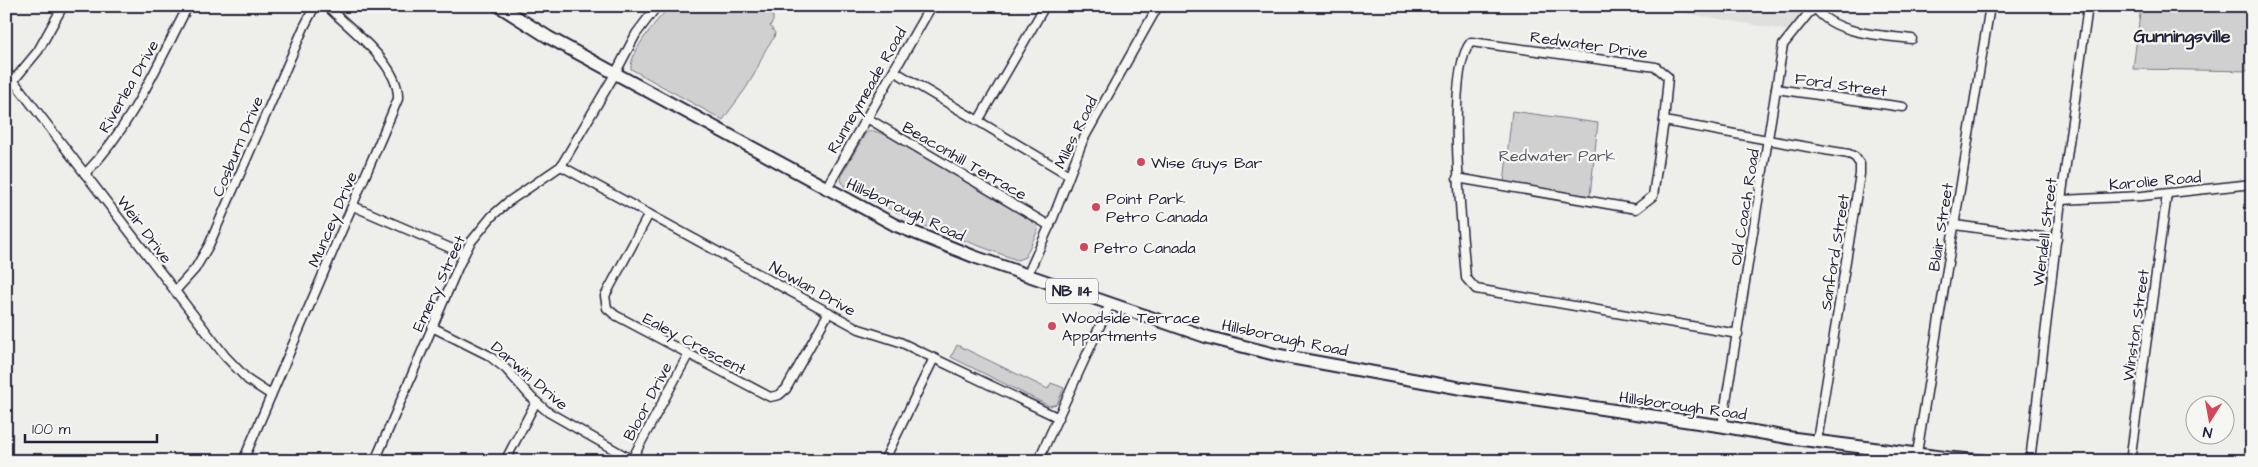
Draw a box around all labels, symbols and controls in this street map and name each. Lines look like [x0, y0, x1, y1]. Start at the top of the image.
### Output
street label: Runneymeade Road [822, 23, 913, 158]
district label: Gunningsville [2133, 24, 2231, 50]
street label: Redwater Drive [1529, 26, 1649, 64]
street label: Riverlea Drive [93, 36, 165, 137]
street label: Ford Street [1793, 68, 1889, 102]
street label: Cosburn Drive [207, 92, 269, 200]
street label: Miles Road [1049, 93, 1103, 172]
street label: Beaconhill Terrace [898, 116, 1031, 206]
park label: Redwater Park [1499, 145, 1616, 167]
street label: Old Coach Road [1725, 147, 1765, 267]
place label: Wise Guys Bar [1151, 152, 1263, 175]
marker: Wise Guys Bar [1135, 156, 1147, 168]
street label: Karolie Road [2108, 166, 2202, 196]
street label: Muncey Drive [303, 168, 364, 271]
street label: Hillsborough Road [842, 173, 968, 248]
street label: Wendell Street [2027, 176, 2063, 288]
street label: Blair Street [1923, 181, 1959, 273]
place label: Point Park Petro Canada [1106, 188, 1208, 228]
street label: Weir Drive [111, 191, 177, 268]
street label: Sanford Street [1815, 192, 1855, 312]
marker: Point Park Petro Canada [1090, 201, 1102, 213]
street label: Emery Street [407, 231, 472, 336]
place label: Petro Canada [1094, 237, 1196, 259]
marker: Petro Canada [1078, 241, 1090, 253]
street label: Nowlan Drive [765, 256, 860, 322]
street label: Winston Street [2117, 267, 2155, 382]
road number: NB 114 [1046, 278, 1098, 304]
street label: Ealey Crescent [639, 307, 751, 382]
place label: Woodside Terrace Appartments [1062, 307, 1201, 347]
street label: Hillsborough Road [1219, 314, 1350, 363]
marker: Woodside Terrace Appartments [1046, 320, 1058, 332]
street label: Darwin Drive [486, 336, 573, 416]
street label: Bloor Drive [618, 358, 678, 444]
street label: Hillsborough Road [1618, 386, 1748, 427]
north arrow [2186, 394, 2236, 444]
scale bar [25, 412, 158, 444]
text: 100 m [32, 419, 71, 440]
text: N [2201, 421, 2214, 442]

